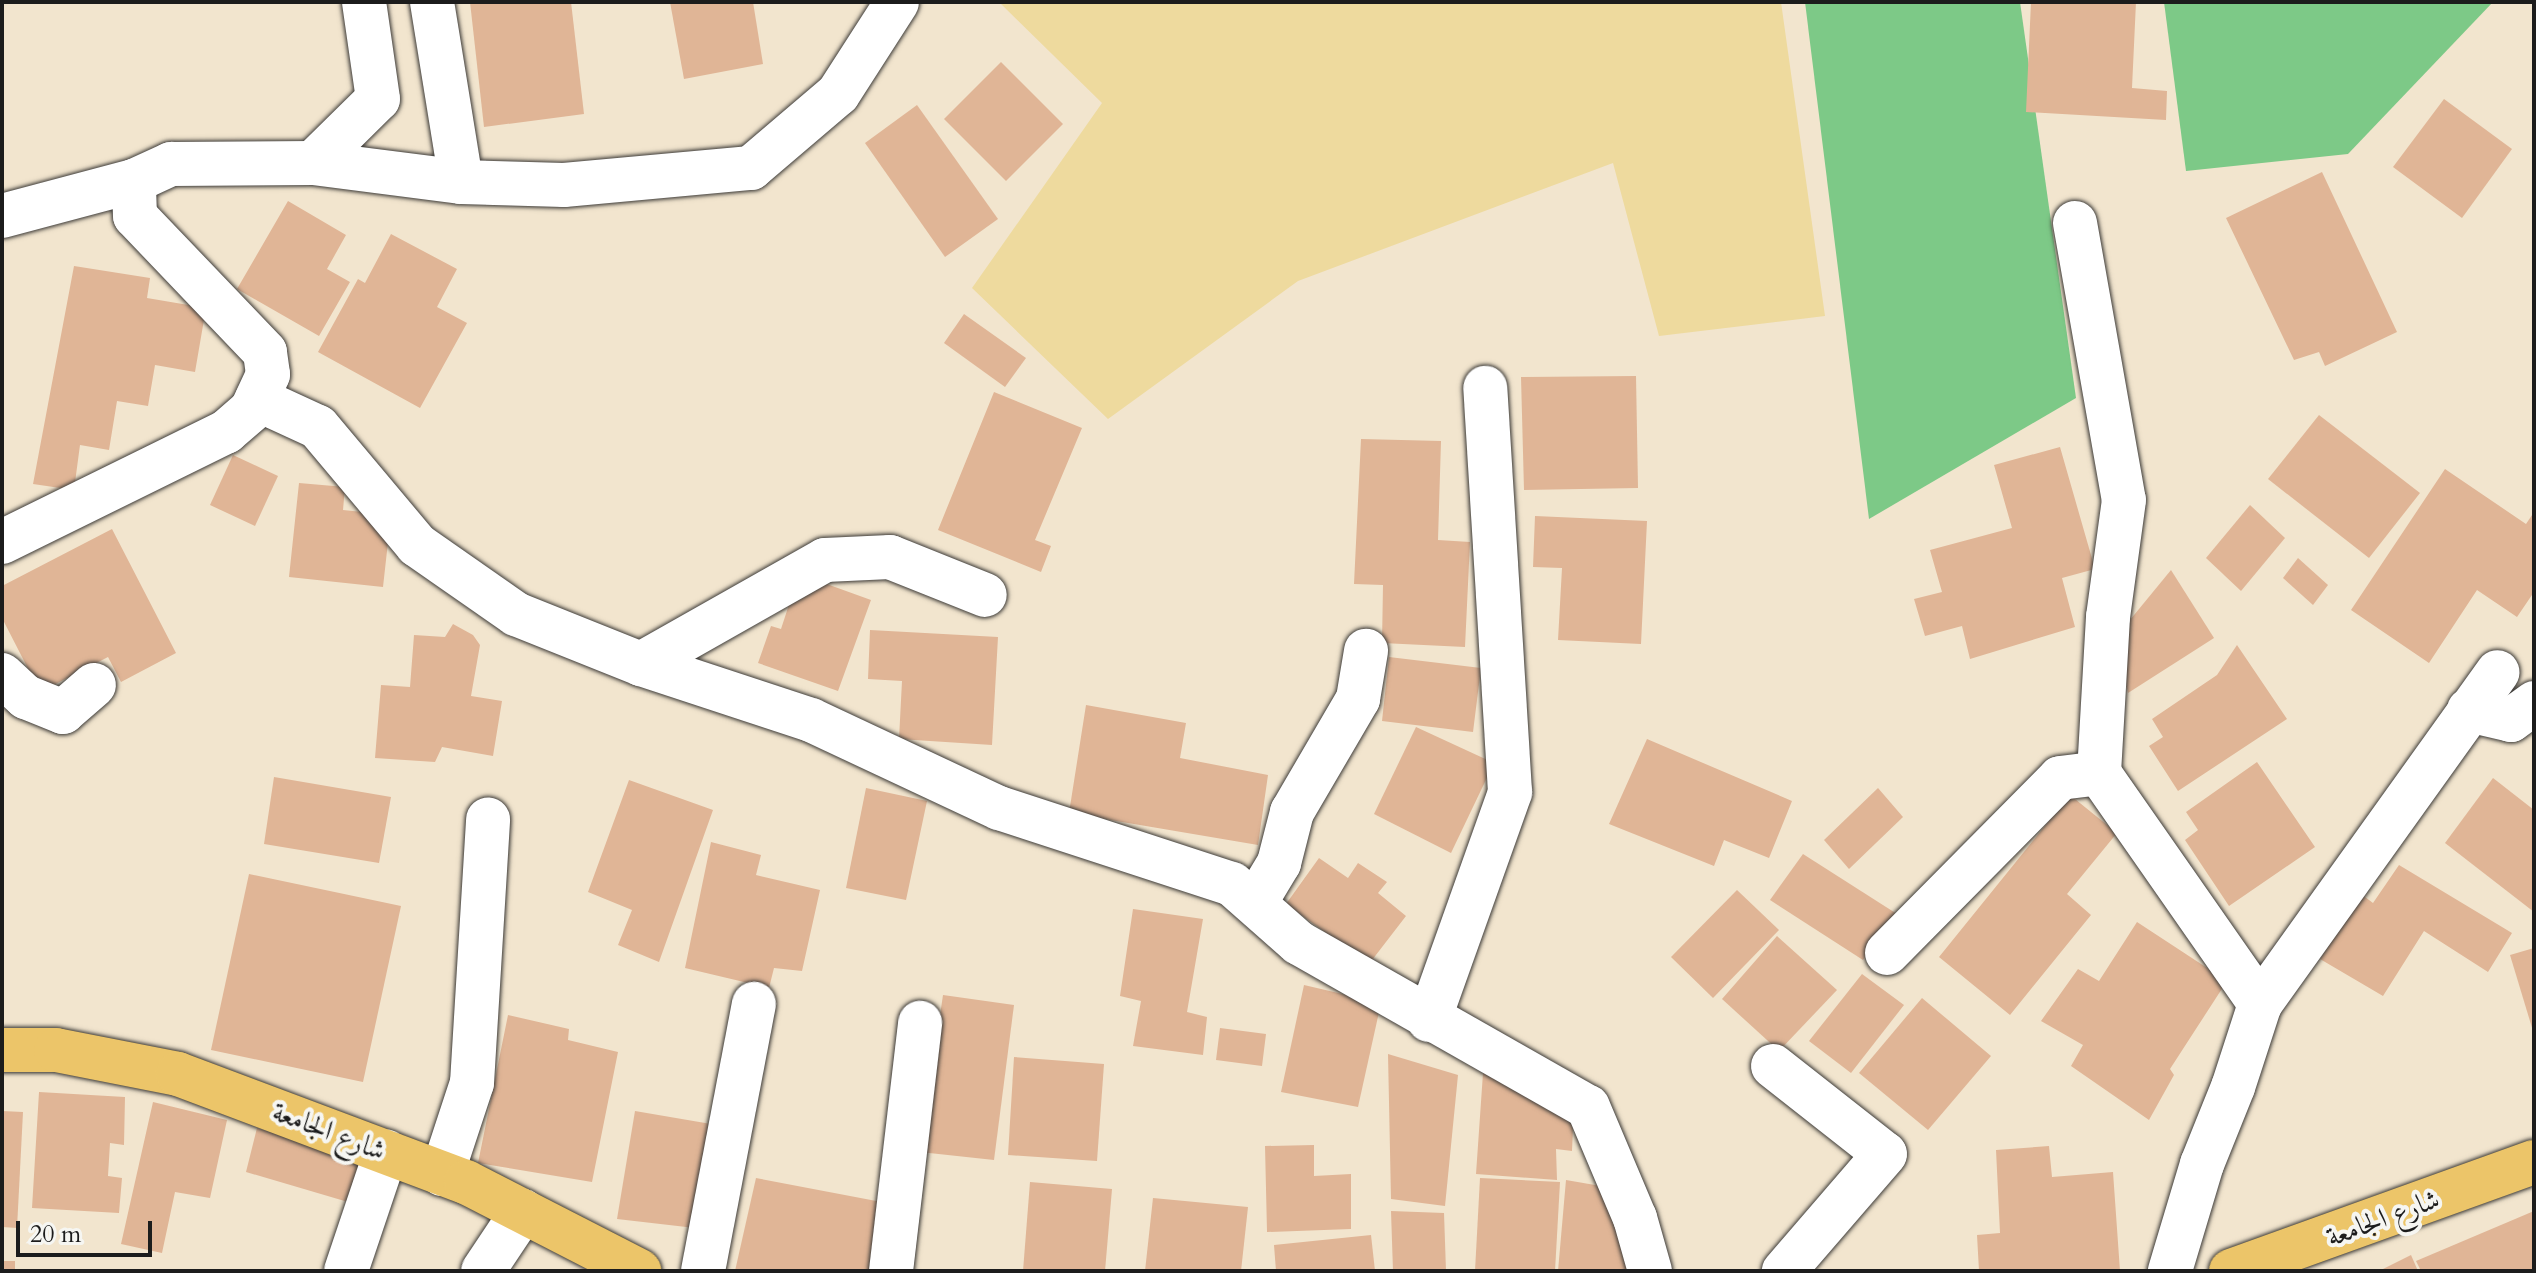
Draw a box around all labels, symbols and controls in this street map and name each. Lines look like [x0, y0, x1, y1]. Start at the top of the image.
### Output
street label: شارع الجامعة [268, 1094, 390, 1168]
street label: شارع الجامعة [2322, 1182, 2444, 1254]
scale bar [20, 1205, 156, 1255]
text: 20 m [30, 1218, 81, 1251]

